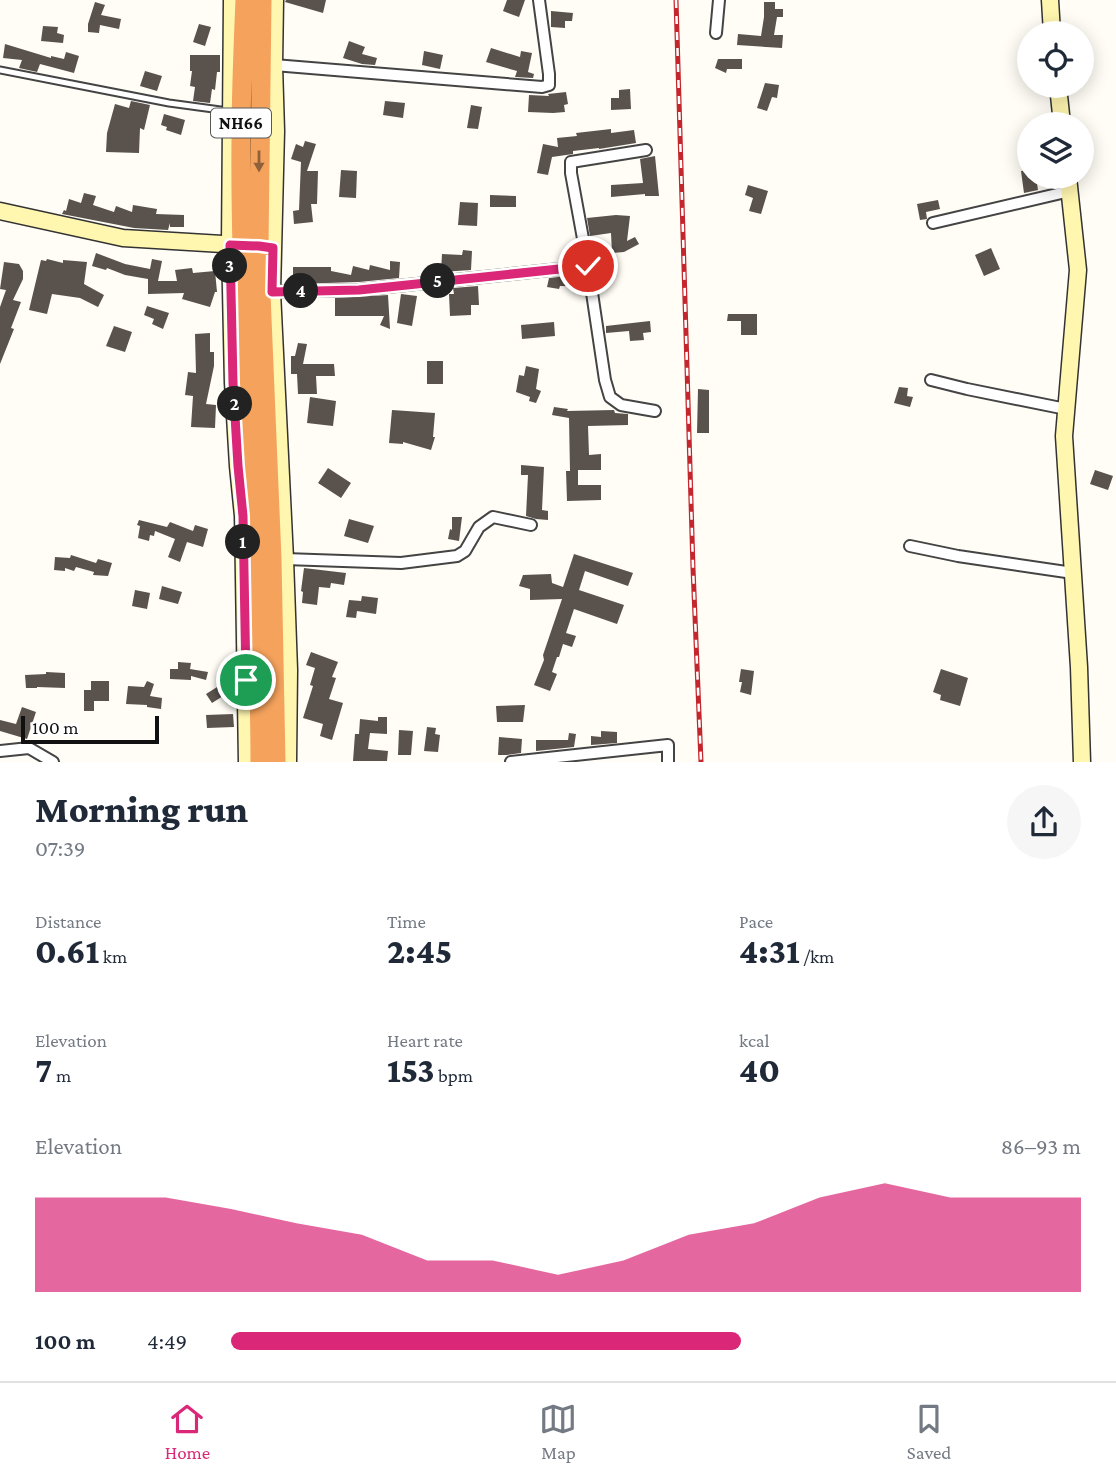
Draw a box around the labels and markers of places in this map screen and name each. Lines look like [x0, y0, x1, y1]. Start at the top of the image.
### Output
pin [558, 236, 618, 296]
pin: 3 [212, 248, 247, 284]
pin: 5 [420, 264, 456, 298]
pin: 4 [284, 274, 318, 308]
pin: 2 [218, 386, 252, 422]
pin: 1 [226, 524, 260, 560]
pin [216, 650, 276, 710]

